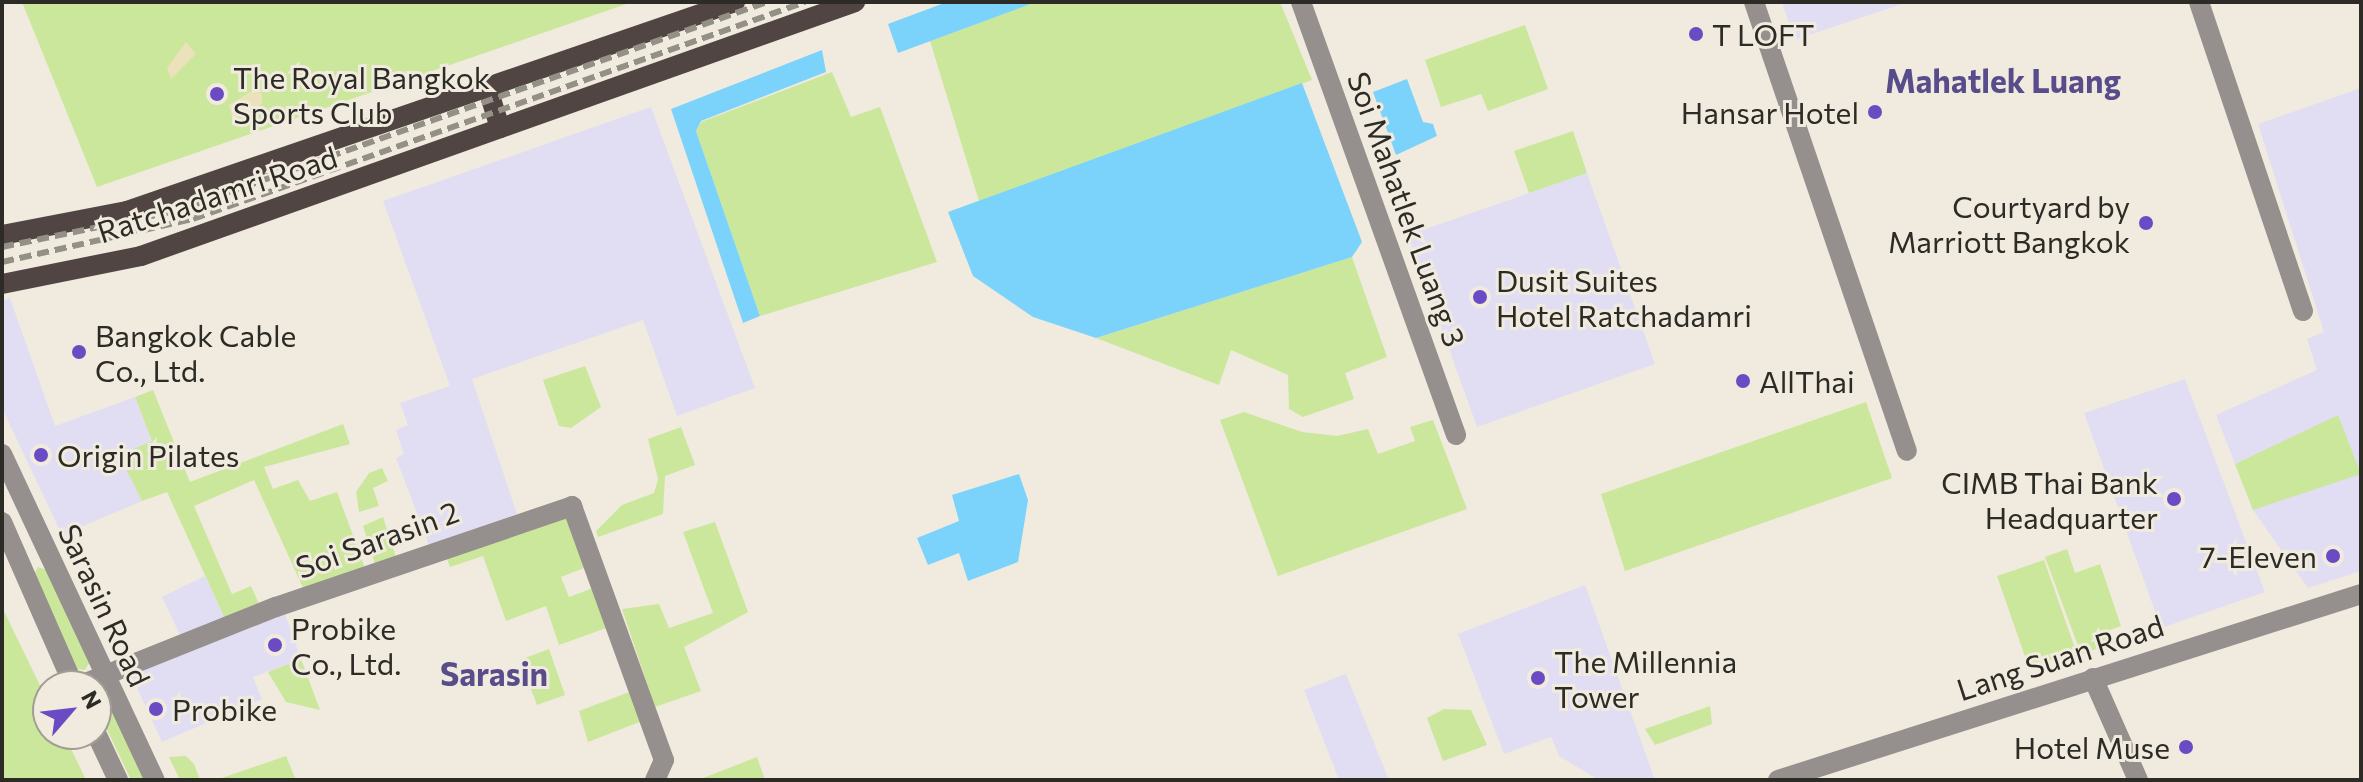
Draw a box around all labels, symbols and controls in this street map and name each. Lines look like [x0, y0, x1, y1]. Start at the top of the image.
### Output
place label: T LOFT [1712, 16, 1815, 52]
marker: T LOFT [1687, 25, 1705, 43]
place label: The Royal Bangkok Sports Club [233, 59, 490, 130]
district label: Mahatlek Luang [1885, 61, 2121, 99]
street label: Soi Mahatlek Luang 3 [1341, 67, 1473, 351]
marker: The Royal Bangkok Sports Club [208, 85, 226, 103]
place label: Hansar Hotel [1681, 94, 1859, 130]
marker: Hansar Hotel [1866, 103, 1884, 121]
street label: Ratchadamri Road [92, 138, 342, 250]
place label: Courtyard by Marriott Bangkok [1888, 188, 2130, 258]
marker: Courtyard by Marriott Bangkok [2137, 214, 2155, 232]
place label: Dusit Suites Hotel Ratchadamri [1496, 262, 1752, 332]
marker: Dusit Suites Hotel Ratchadamri [1471, 288, 1489, 306]
place label: Bangkok Cable Co., Ltd. [95, 317, 296, 388]
marker: Bangkok Cable Co., Ltd. [70, 343, 88, 361]
place label: AllThai [1759, 363, 1855, 399]
marker: AllThai [1734, 372, 1752, 390]
place label: Origin Pilates [57, 437, 240, 473]
marker: Origin Pilates [32, 446, 50, 464]
place label: CIMB Thai Bank Headquarter [1941, 464, 2158, 534]
marker: CIMB Thai Bank Headquarter [2165, 490, 2183, 508]
street label: Soi Sarasin 2 [291, 493, 463, 585]
street label: Sarasin Road [52, 518, 158, 692]
place label: 7-Eleven [2200, 538, 2317, 574]
marker: 7-Eleven [2324, 547, 2342, 565]
street label: Lang Suan Road [1952, 607, 2168, 707]
place label: Probike Co., Ltd. [291, 610, 401, 680]
marker: Probike Co., Ltd. [266, 636, 284, 654]
place label: The Millennia Tower [1554, 643, 1737, 714]
district label: Sarasin [440, 654, 548, 692]
marker: The Millennia Tower [1529, 669, 1547, 687]
north arrow [32, 670, 112, 750]
text: N [76, 686, 108, 713]
place label: Probike [172, 691, 277, 727]
marker: Probike [147, 700, 165, 718]
place label: Hotel Muse [2014, 729, 2170, 765]
marker: Hotel Muse [2177, 738, 2195, 756]

